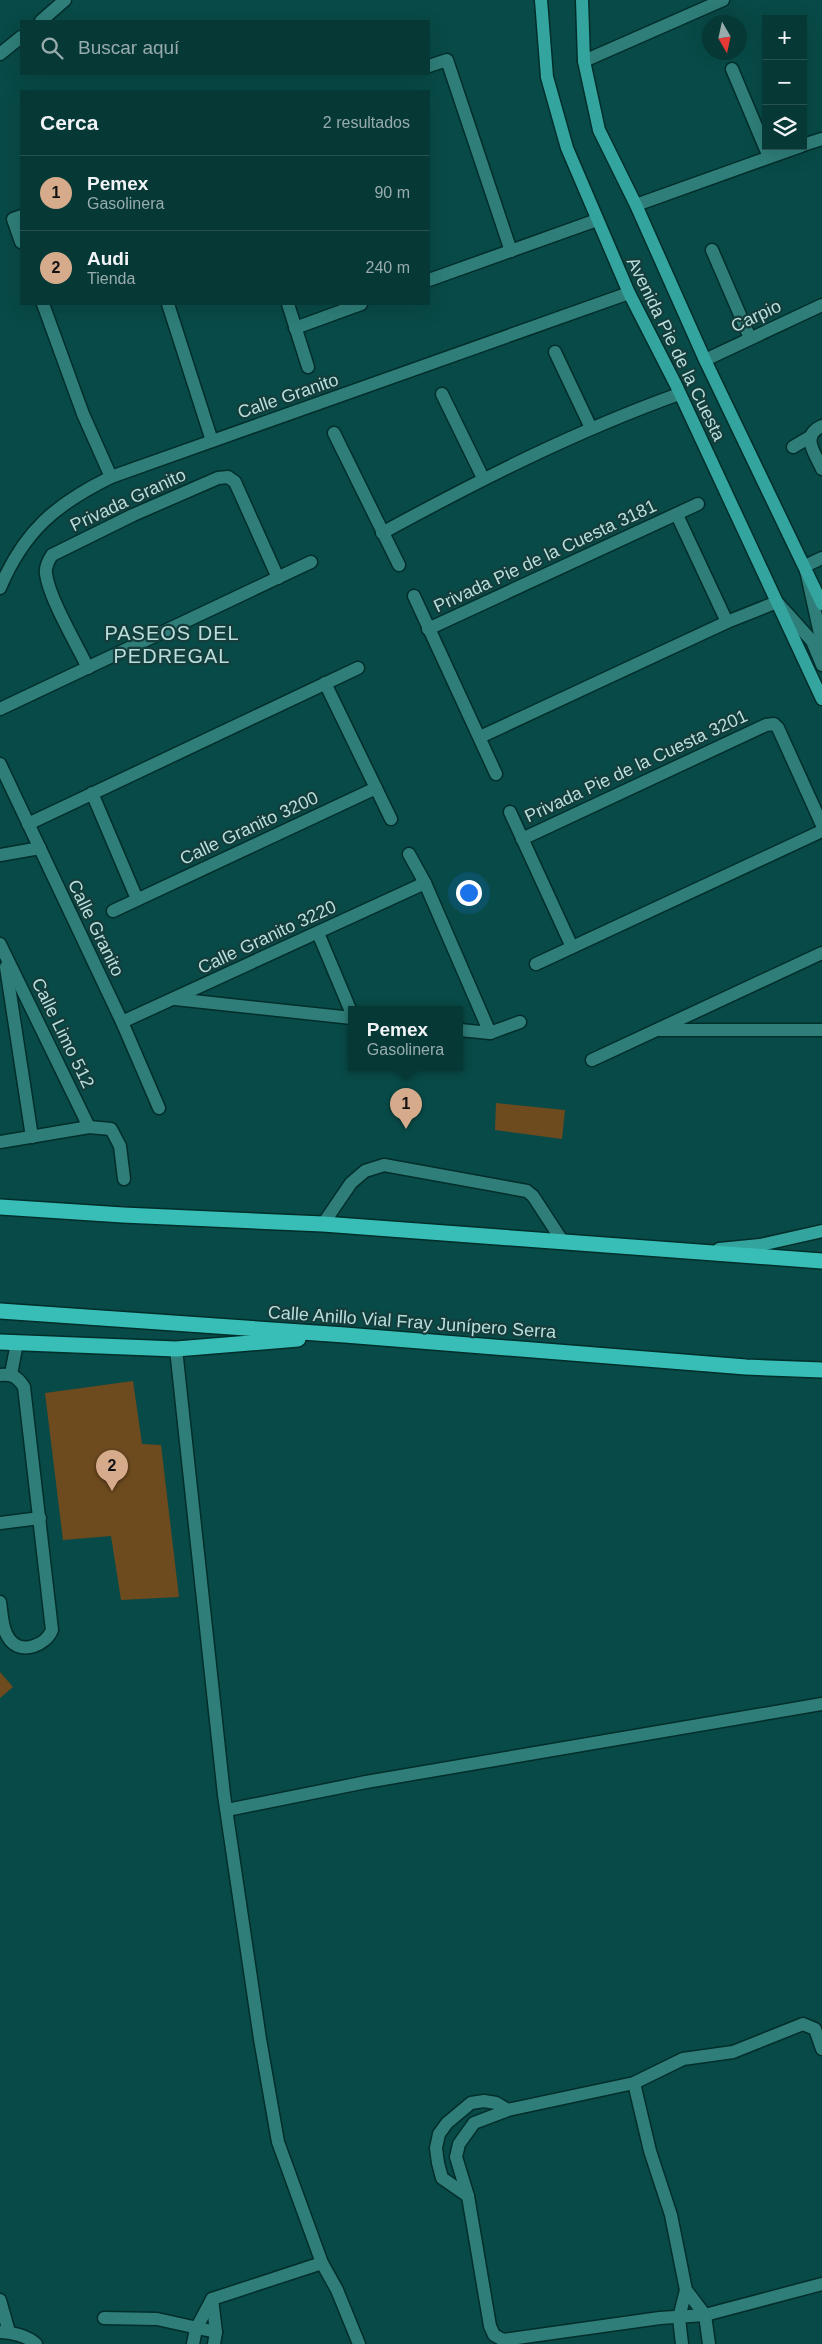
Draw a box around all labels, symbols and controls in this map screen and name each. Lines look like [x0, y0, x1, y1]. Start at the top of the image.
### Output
north arrow [702, 15, 747, 60]
map controls [762, 15, 807, 150]
button: + [762, 15, 807, 60]
search box [20, 20, 430, 75]
icon: search [38, 34, 66, 62]
text: Buscar aquí [78, 37, 179, 58]
button: − [762, 60, 807, 105]
button: layers [762, 105, 807, 150]
text: Cerca [40, 111, 98, 134]
text: 2 resultados [323, 114, 410, 131]
text: Pemex [87, 173, 148, 194]
text: 1 [52, 184, 60, 201]
text: 90 m [374, 184, 410, 201]
text: Gasolinera [87, 195, 164, 212]
text: Audi [87, 248, 129, 269]
street label: Avenida Pie de la Cuesta [623, 254, 730, 445]
text: 2 [52, 259, 60, 276]
text: 240 m [366, 259, 410, 276]
text: Tienda [87, 270, 135, 287]
street label: Carpio [728, 296, 784, 336]
street label: Calle Granito [235, 369, 341, 423]
street label: Privada Granito [67, 465, 189, 535]
street label: Privada Pie de la Cuesta 3181 [431, 496, 659, 616]
district label: PASEOS DEL PEDREGAL [104, 622, 240, 667]
street label: Privada Pie de la Cuesta 3201 [522, 706, 750, 826]
street label: Calle Granito 3200 [177, 787, 321, 869]
street label: Calle Granito [64, 876, 128, 980]
your location [456, 880, 482, 906]
street label: Calle Granito 3220 [195, 896, 339, 978]
street label: Calle Limo 512 [28, 975, 98, 1091]
popup [348, 1006, 463, 1071]
text: Pemex [367, 1019, 428, 1040]
text: Gasolinera [367, 1041, 444, 1058]
pin: 1 [390, 1088, 422, 1129]
street label: Calle Anillo Vial Fray Junípero Serra [267, 1302, 558, 1342]
pin: 2 [96, 1450, 128, 1491]

